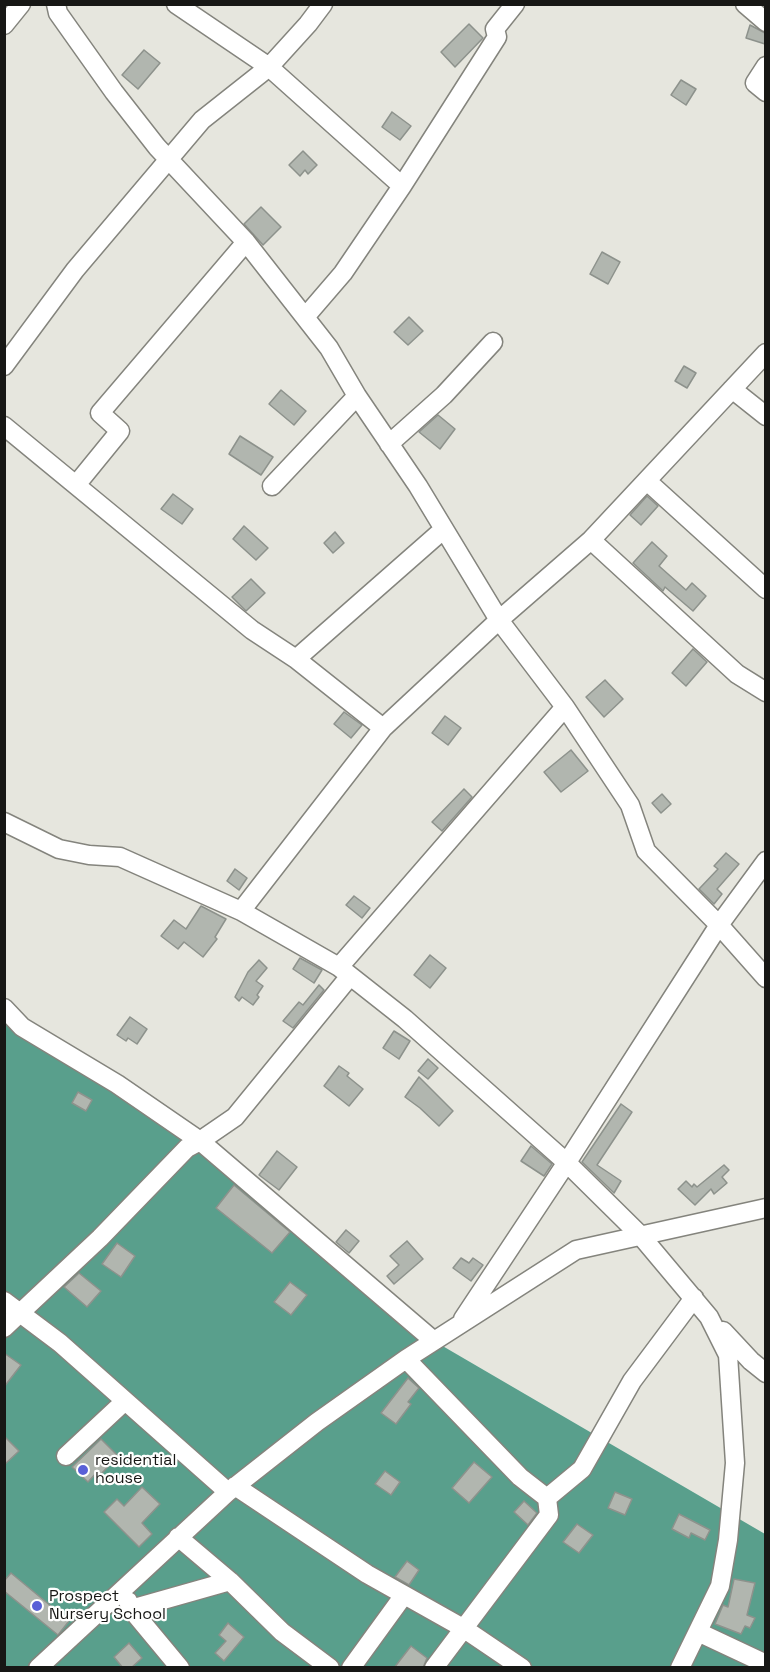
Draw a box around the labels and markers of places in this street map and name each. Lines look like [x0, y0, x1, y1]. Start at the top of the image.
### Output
place label: residential house [95, 1451, 176, 1489]
marker: residential house [76, 1463, 90, 1477]
place label: Prospect Nursery School [49, 1587, 166, 1625]
marker: Prospect Nursery School [30, 1599, 44, 1613]

